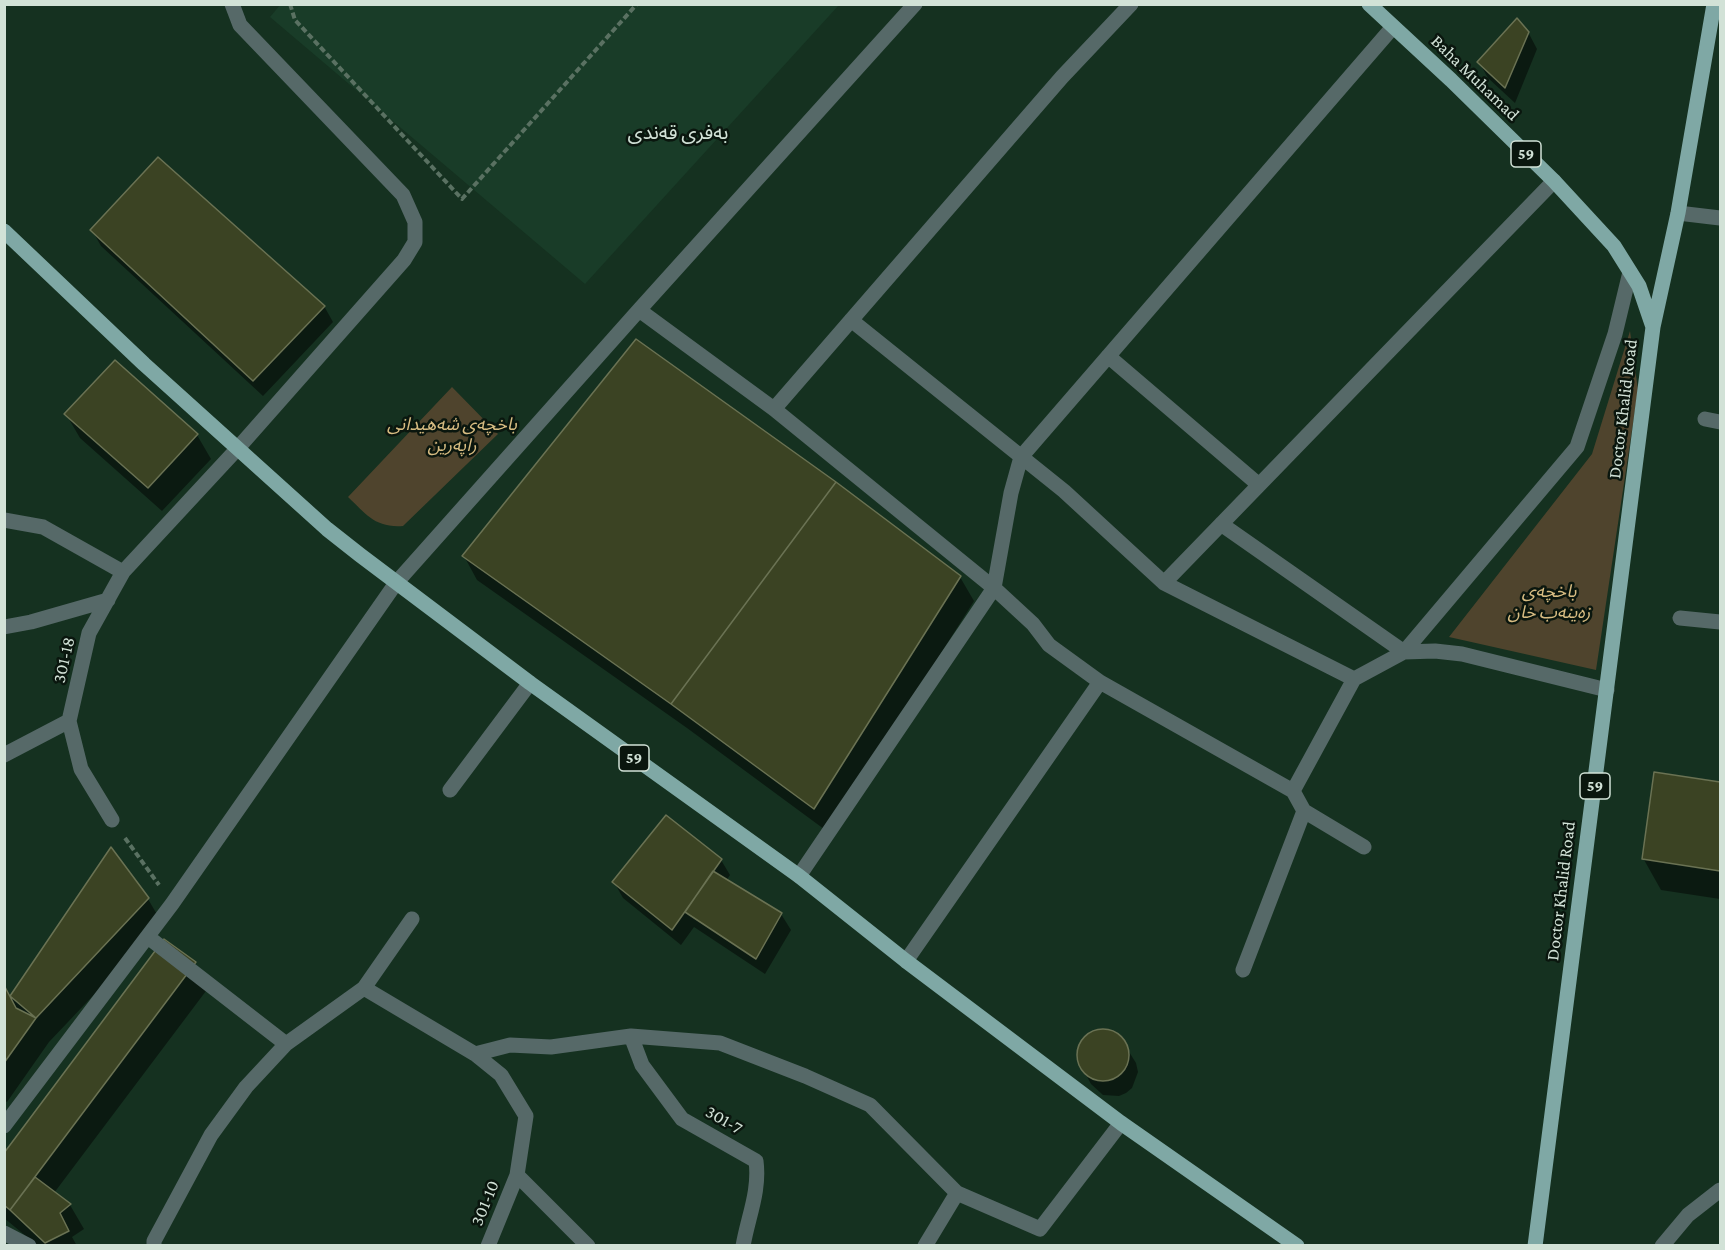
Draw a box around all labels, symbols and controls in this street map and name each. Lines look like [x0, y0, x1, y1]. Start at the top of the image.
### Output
street label: Baha Muhamad [1426, 31, 1524, 125]
district label: بەفری قەندی [628, 121, 728, 145]
road number: 59 [1511, 141, 1541, 167]
street label: Doctor Khalid Road [1604, 338, 1642, 480]
park label: باخچه‌ی شه‌هیدانی راپه‌رین [387, 413, 517, 456]
park label: باخچه‌ی زه‌ینه‌ب خان [1508, 580, 1590, 622]
street label: 301-18 [48, 635, 80, 685]
road number: 59 [619, 745, 649, 771]
road number: 59 [1580, 773, 1610, 799]
street label: Doctor Khalid Road [1542, 820, 1580, 962]
street label: 301-7 [702, 1101, 746, 1139]
street label: 301-10 [466, 1177, 504, 1229]

